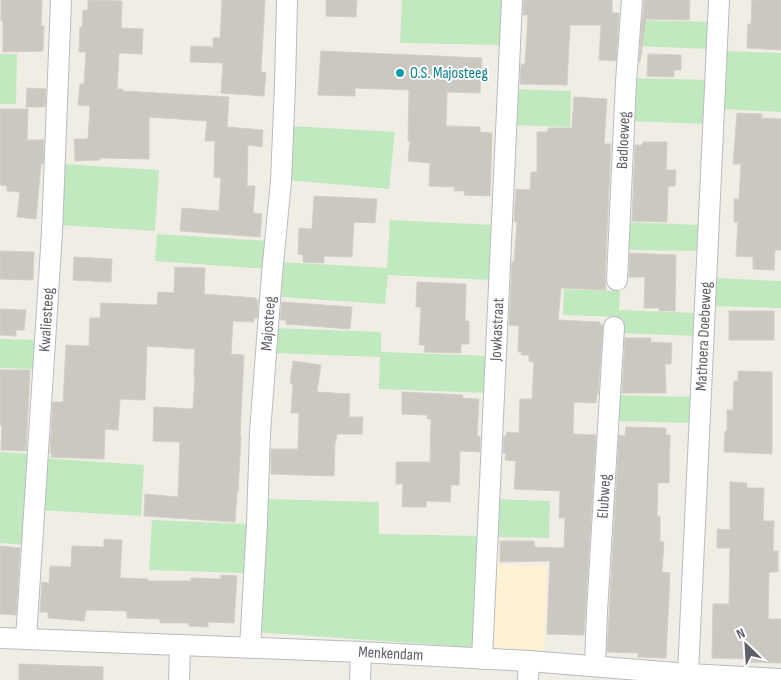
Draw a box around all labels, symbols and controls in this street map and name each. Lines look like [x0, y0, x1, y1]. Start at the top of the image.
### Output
place label: O.S. Majosteeg [410, 64, 488, 83]
marker: O.S. Majosteeg [394, 67, 406, 79]
street label: Badloeweg [613, 111, 634, 169]
street label: Mathoera Doebeweg [692, 281, 716, 391]
street label: Kwaliesteeg [35, 287, 58, 352]
street label: Majosteeg [257, 295, 280, 352]
street label: Jowkastraat [486, 297, 508, 362]
street label: Elubweg [593, 473, 615, 519]
north arrow [721, 620, 771, 670]
text: N [734, 624, 748, 643]
street label: Menkendam [358, 642, 424, 665]

